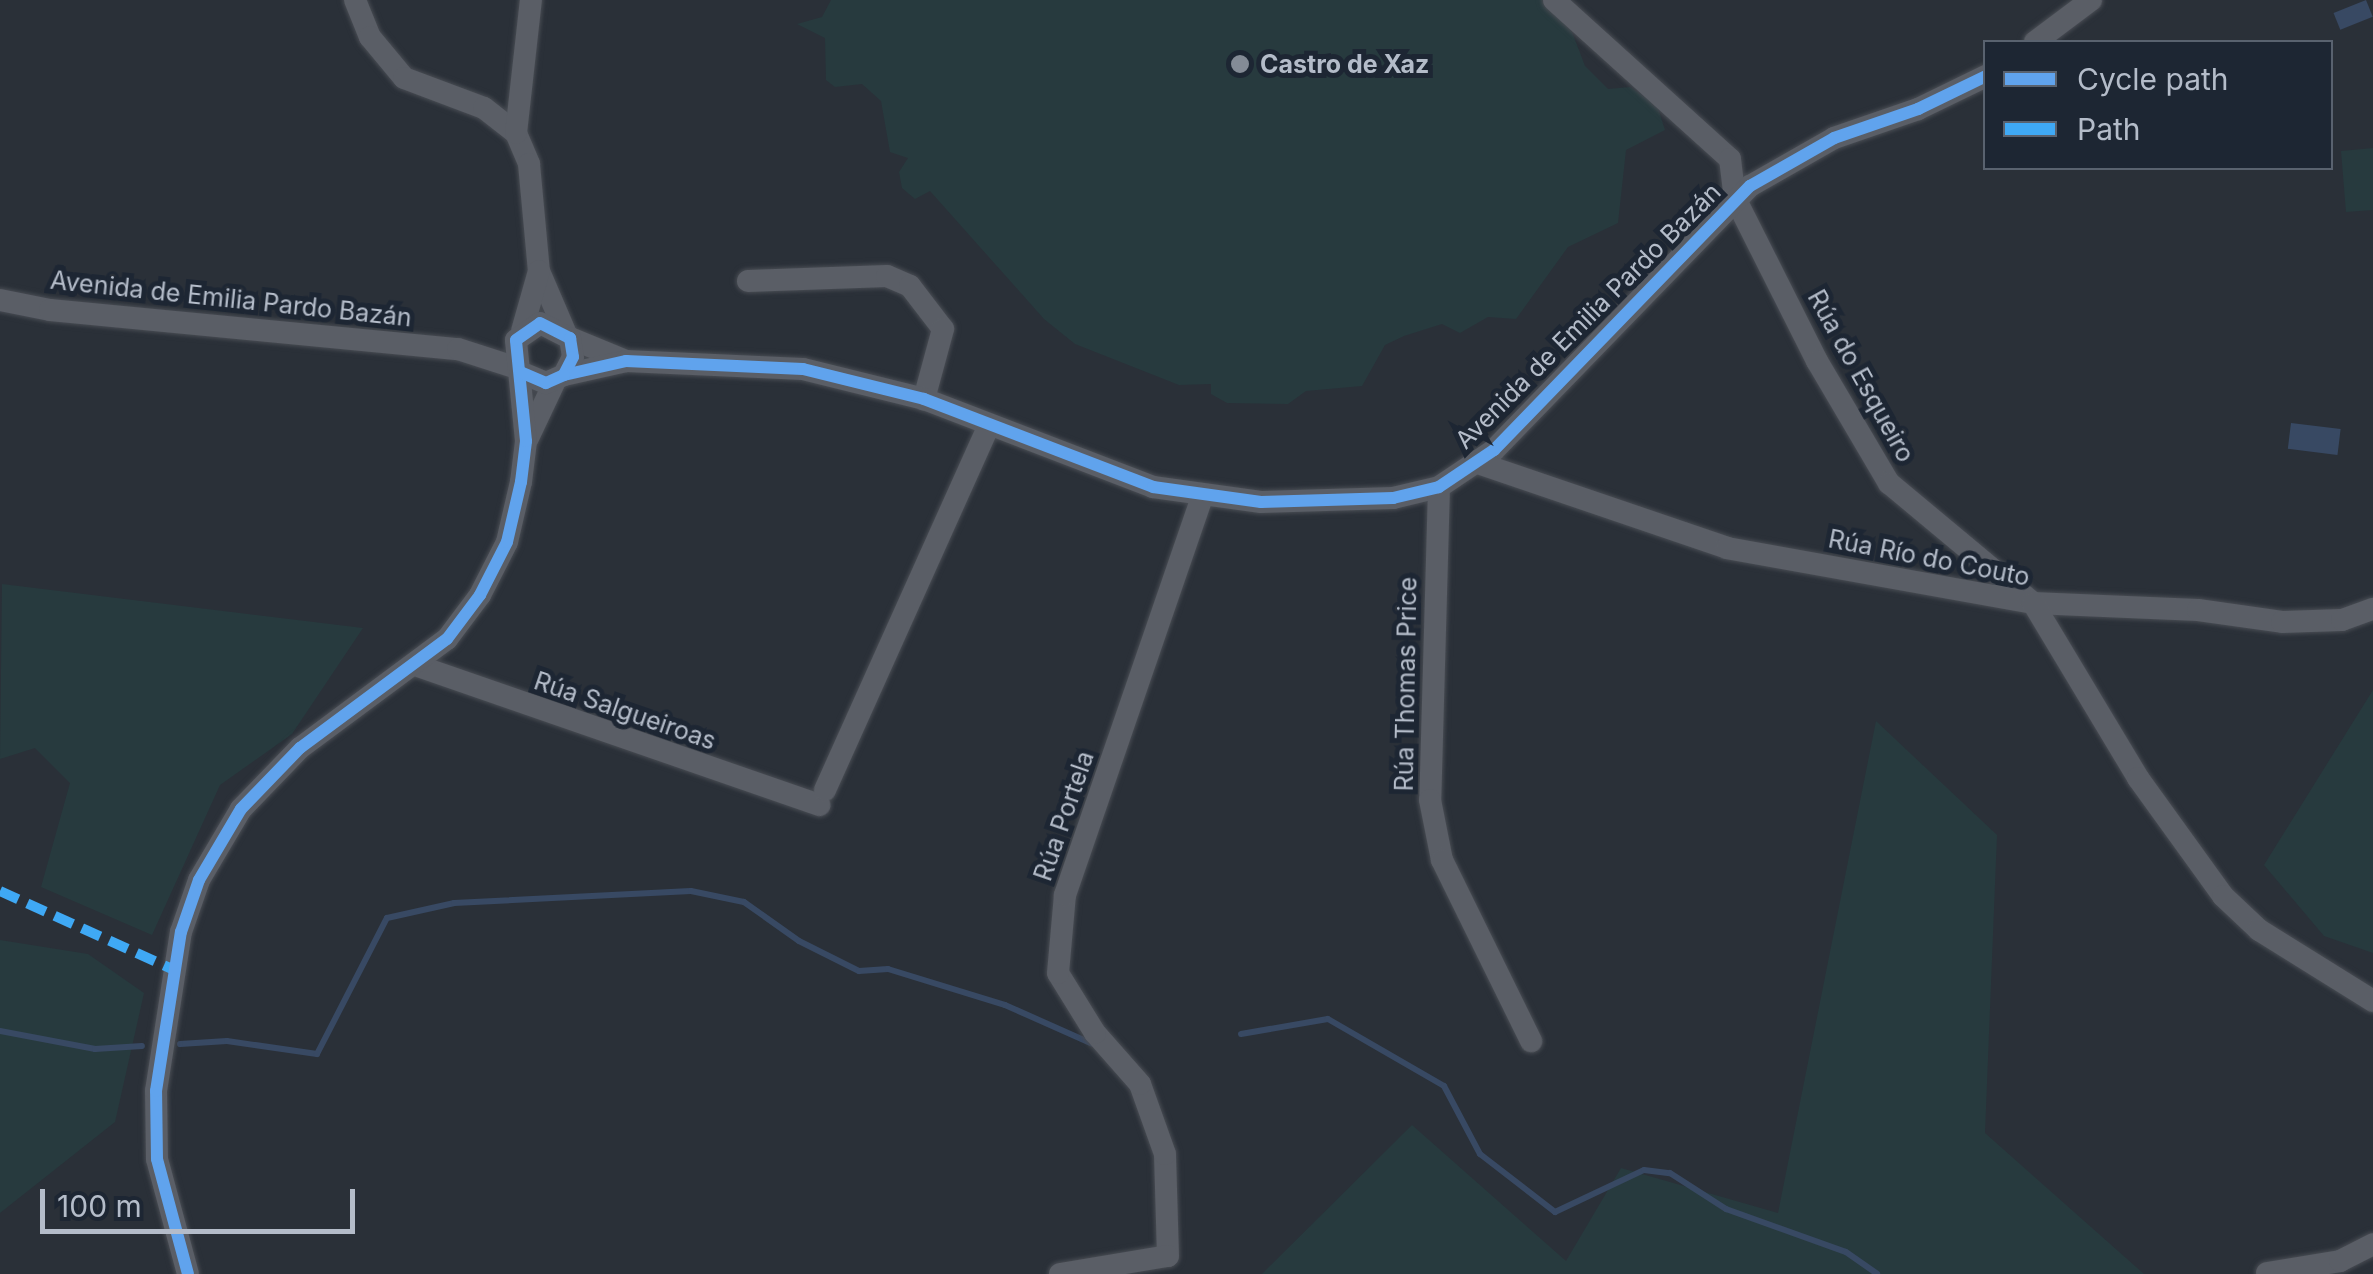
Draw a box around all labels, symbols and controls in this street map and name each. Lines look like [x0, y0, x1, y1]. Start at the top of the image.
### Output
legend [1983, 40, 2333, 170]
place label: Castro de Xaz [1260, 49, 1429, 79]
marker: Castro de Xaz [1229, 53, 1251, 75]
text: Cycle path [2077, 61, 2229, 97]
text: Path [2077, 111, 2141, 147]
street label: Avenida de Emilia Pardo Bazán [1449, 177, 1727, 455]
street label: Avenida de Emilia Pardo Bazán [49, 265, 413, 333]
street label: Rúa do Esqueiro [1801, 285, 1921, 467]
street label: Rúa Río do Couto [1826, 524, 2032, 592]
street label: Rúa Thomas Price [1389, 576, 1423, 792]
street label: Rúa Salgueiroas [530, 666, 720, 756]
street label: Rúa Portela [1028, 747, 1100, 885]
scale bar [45, 1169, 360, 1231]
text: 100 m [57, 1188, 142, 1224]

